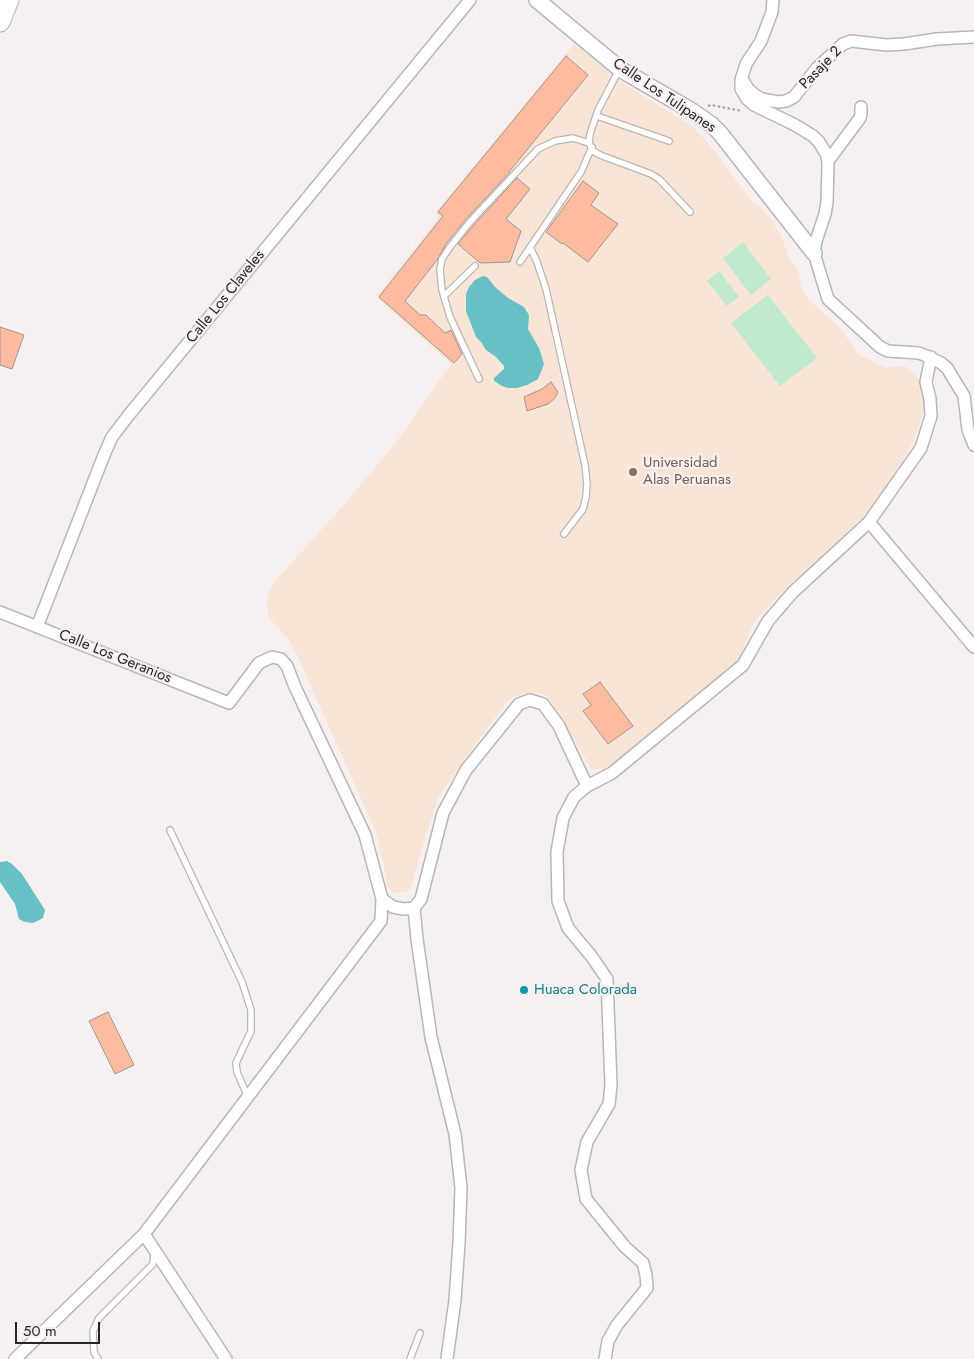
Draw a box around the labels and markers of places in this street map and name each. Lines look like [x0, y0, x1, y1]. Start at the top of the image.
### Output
place label: Universidad Alas Peruanas [643, 454, 731, 489]
marker: Universidad Alas Peruanas [627, 466, 639, 478]
place label: Huaca Colorada [534, 981, 637, 999]
marker: Huaca Colorada [518, 984, 530, 996]

